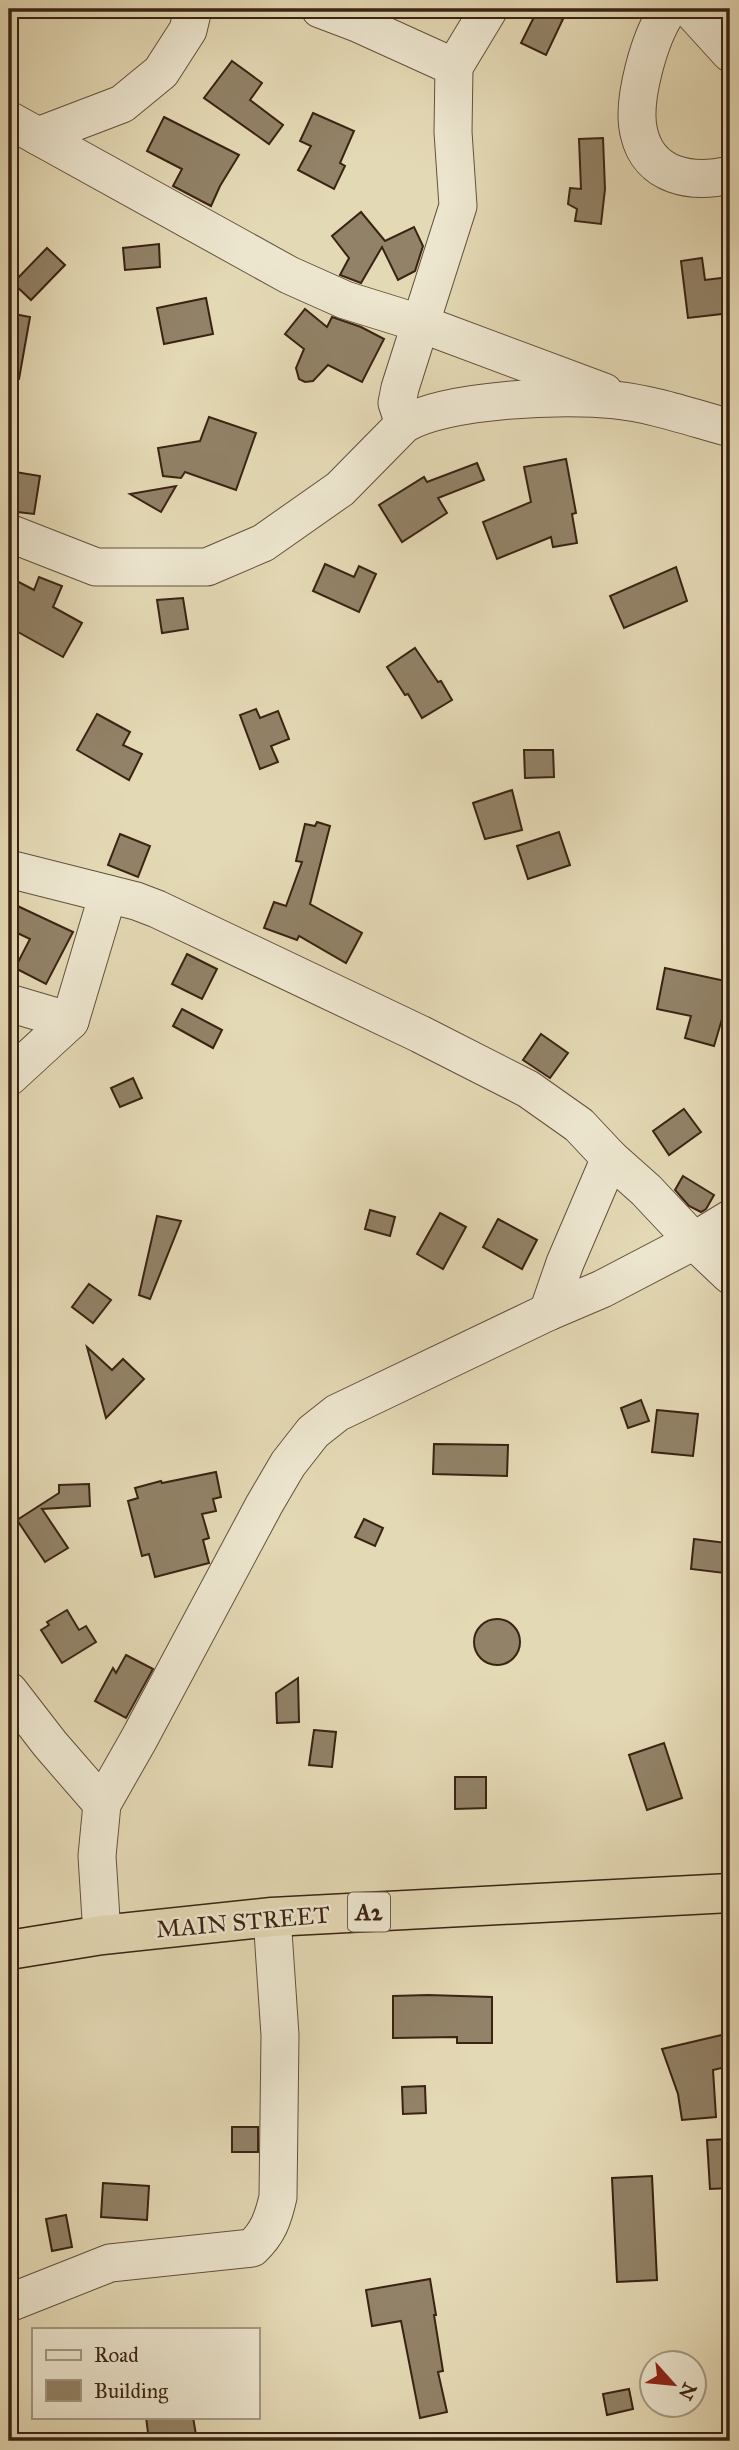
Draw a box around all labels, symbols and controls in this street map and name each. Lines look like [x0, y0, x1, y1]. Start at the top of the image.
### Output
road number: A2 [348, 1893, 390, 1932]
street label: MAIN STREET [155, 1899, 331, 1945]
legend [32, 2328, 259, 2418]
text: Road [94, 2342, 139, 2368]
north arrow [638, 2348, 708, 2418]
text: Building [94, 2378, 168, 2404]
text: N [674, 2379, 702, 2404]

